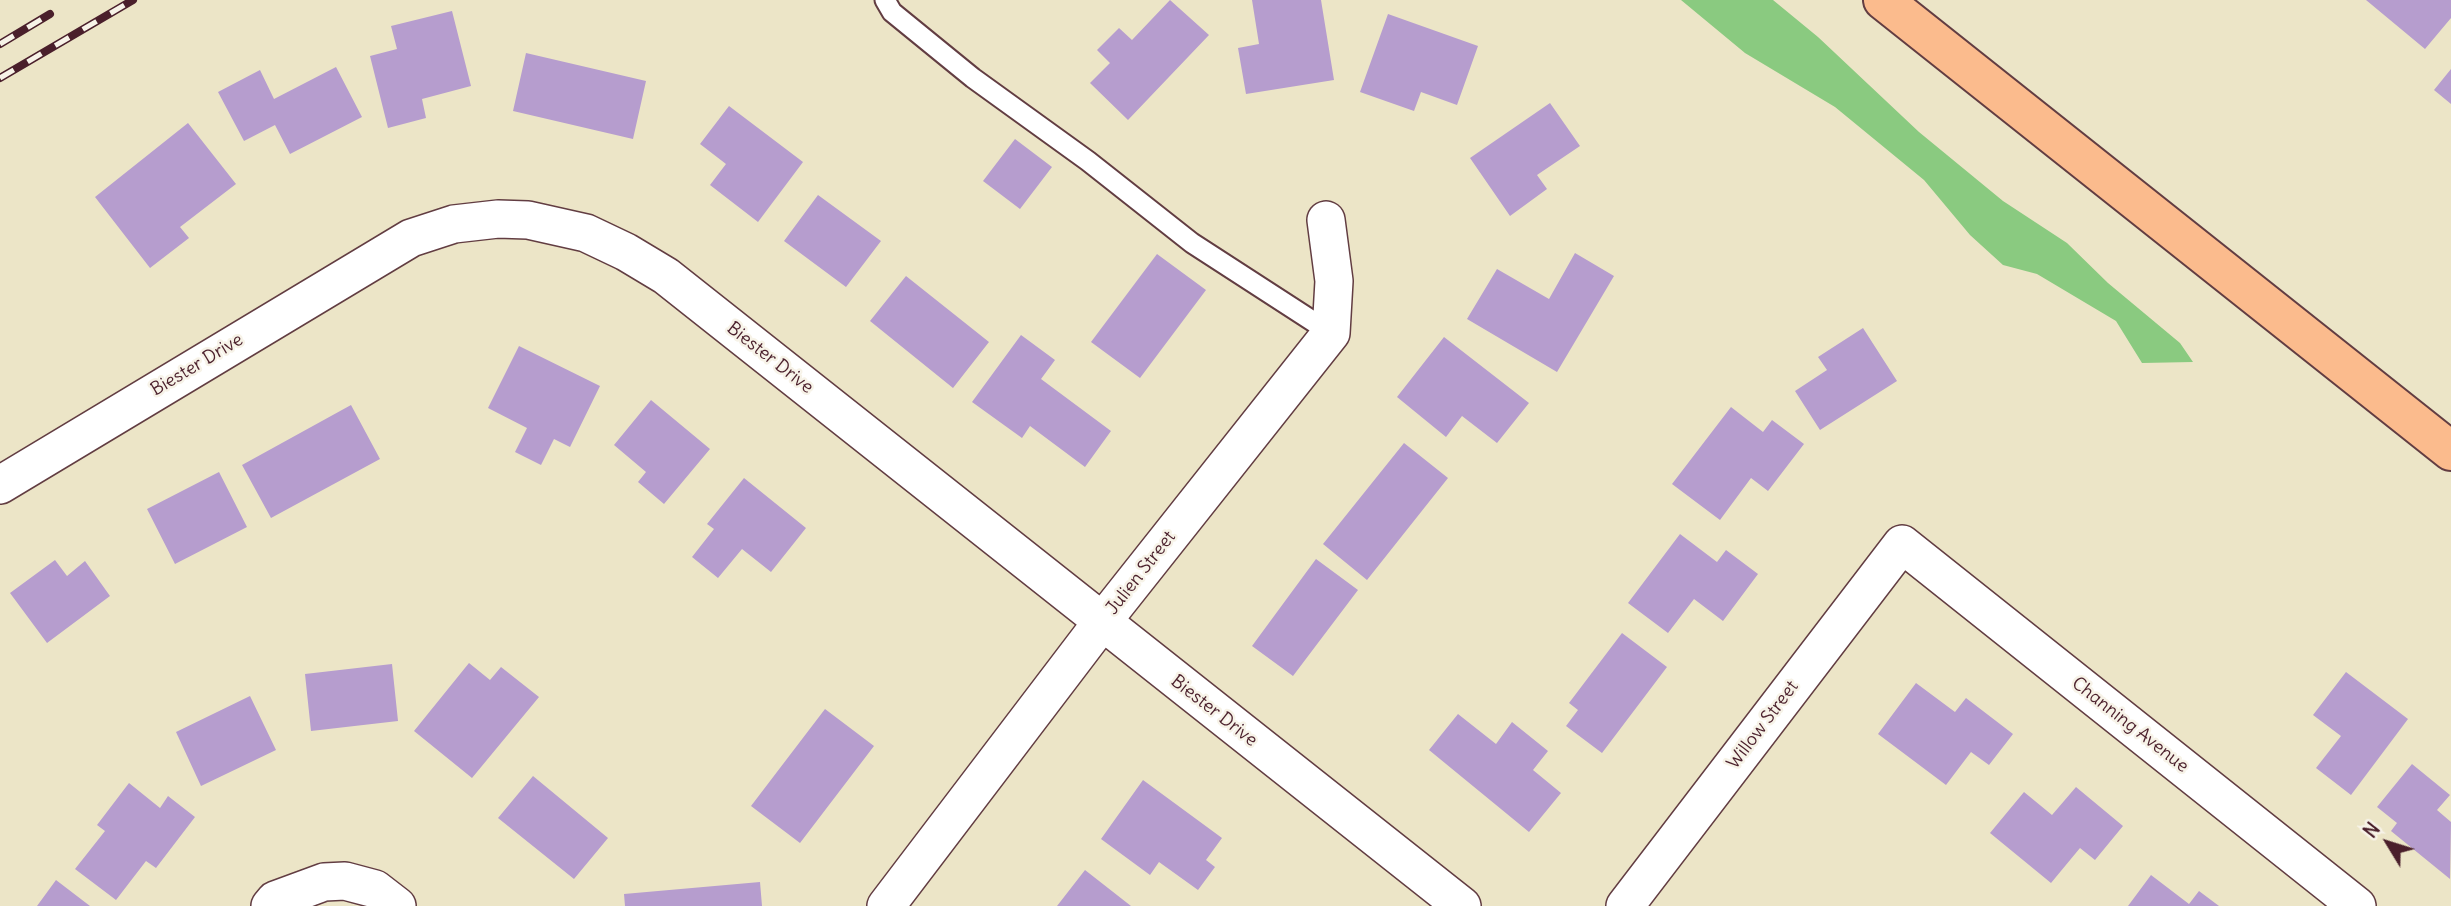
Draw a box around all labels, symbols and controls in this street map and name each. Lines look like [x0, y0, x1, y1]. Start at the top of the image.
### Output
street label: Biester Drive [723, 318, 817, 398]
street label: Biester Drive [147, 329, 247, 401]
street label: Julien Street [1102, 527, 1180, 619]
street label: Biester Drive [1167, 671, 1261, 751]
street label: Channing Avenue [2067, 673, 2193, 777]
street label: Willow Street [1723, 677, 1803, 773]
north arrow [2353, 808, 2423, 878]
text: N [2358, 818, 2385, 843]

